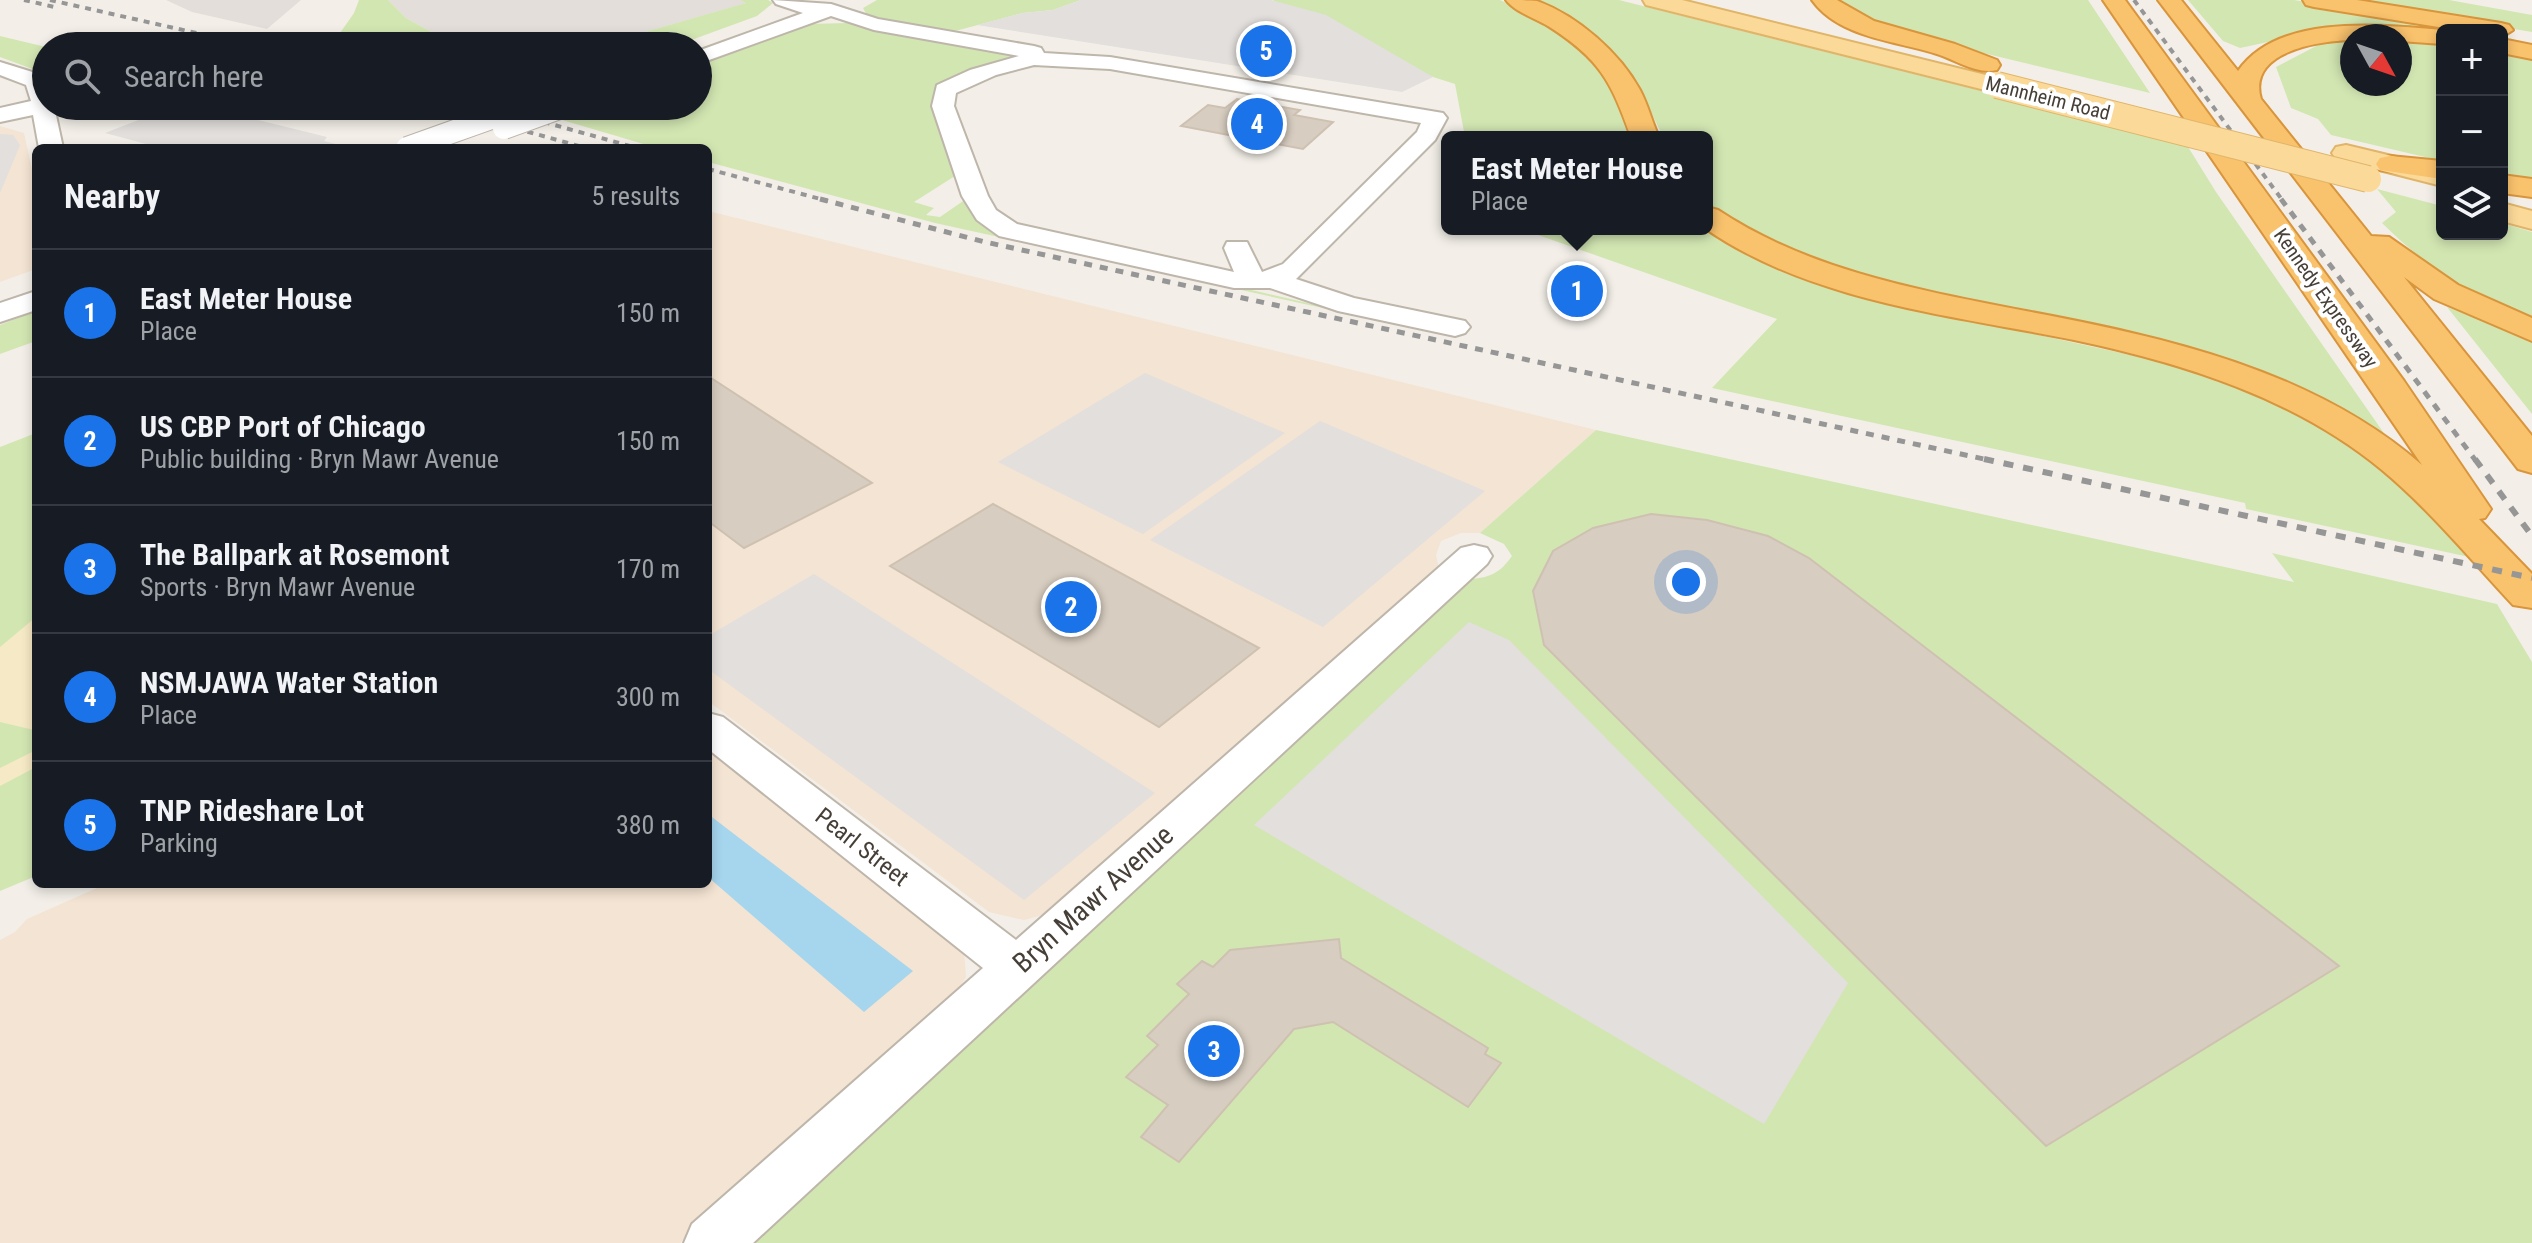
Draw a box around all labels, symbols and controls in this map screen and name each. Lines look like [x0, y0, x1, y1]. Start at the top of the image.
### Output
pin: 5 [1240, 21, 1292, 81]
north arrow [2340, 24, 2412, 96]
map controls [2436, 24, 2508, 240]
button: + [2436, 24, 2508, 96]
search box [32, 32, 712, 120]
icon: search [60, 54, 104, 98]
text: Search here [124, 59, 264, 94]
street label: Mannheim Road [1983, 71, 2113, 125]
pin: 4 [1231, 94, 1283, 154]
button: − [2436, 96, 2508, 168]
popup [1441, 131, 1713, 235]
text: East Meter House [1471, 151, 1683, 186]
button: layers [2436, 168, 2508, 240]
text: Nearby [64, 176, 160, 216]
text: 5 results [591, 181, 680, 211]
text: Place [1471, 186, 1528, 216]
street label: Kennedy Expressway [2269, 224, 2383, 372]
pin: 1 [1551, 261, 1603, 321]
text: East Meter House [140, 281, 352, 316]
text: 1 [83, 298, 97, 328]
text: 150 m [616, 298, 680, 328]
text: Place [140, 316, 197, 346]
text: US CBP Port of Chicago [140, 409, 426, 444]
text: 2 [83, 426, 97, 456]
text: 150 m [616, 426, 680, 456]
text: Public building · Bryn Mawr Avenue [140, 444, 499, 474]
text: The Ballpark at Rosemont [140, 537, 449, 572]
text: 3 [83, 554, 97, 584]
text: 170 m [616, 554, 680, 584]
your location [1666, 562, 1706, 602]
text: Sports · Bryn Mawr Avenue [140, 572, 415, 602]
pin: 2 [1045, 577, 1097, 637]
text: NSMJAWA Water Station [140, 665, 438, 700]
text: 4 [83, 682, 97, 712]
text: 300 m [616, 682, 680, 712]
text: Place [140, 700, 197, 730]
text: TNP Rideshare Lot [140, 793, 364, 828]
street label: Pearl Street [810, 802, 914, 892]
text: 5 [83, 810, 97, 840]
text: 380 m [616, 810, 680, 840]
street label: Bryn Mawr Avenue [1006, 818, 1180, 980]
text: Parking [140, 828, 218, 858]
pin: 3 [1188, 1021, 1240, 1081]

